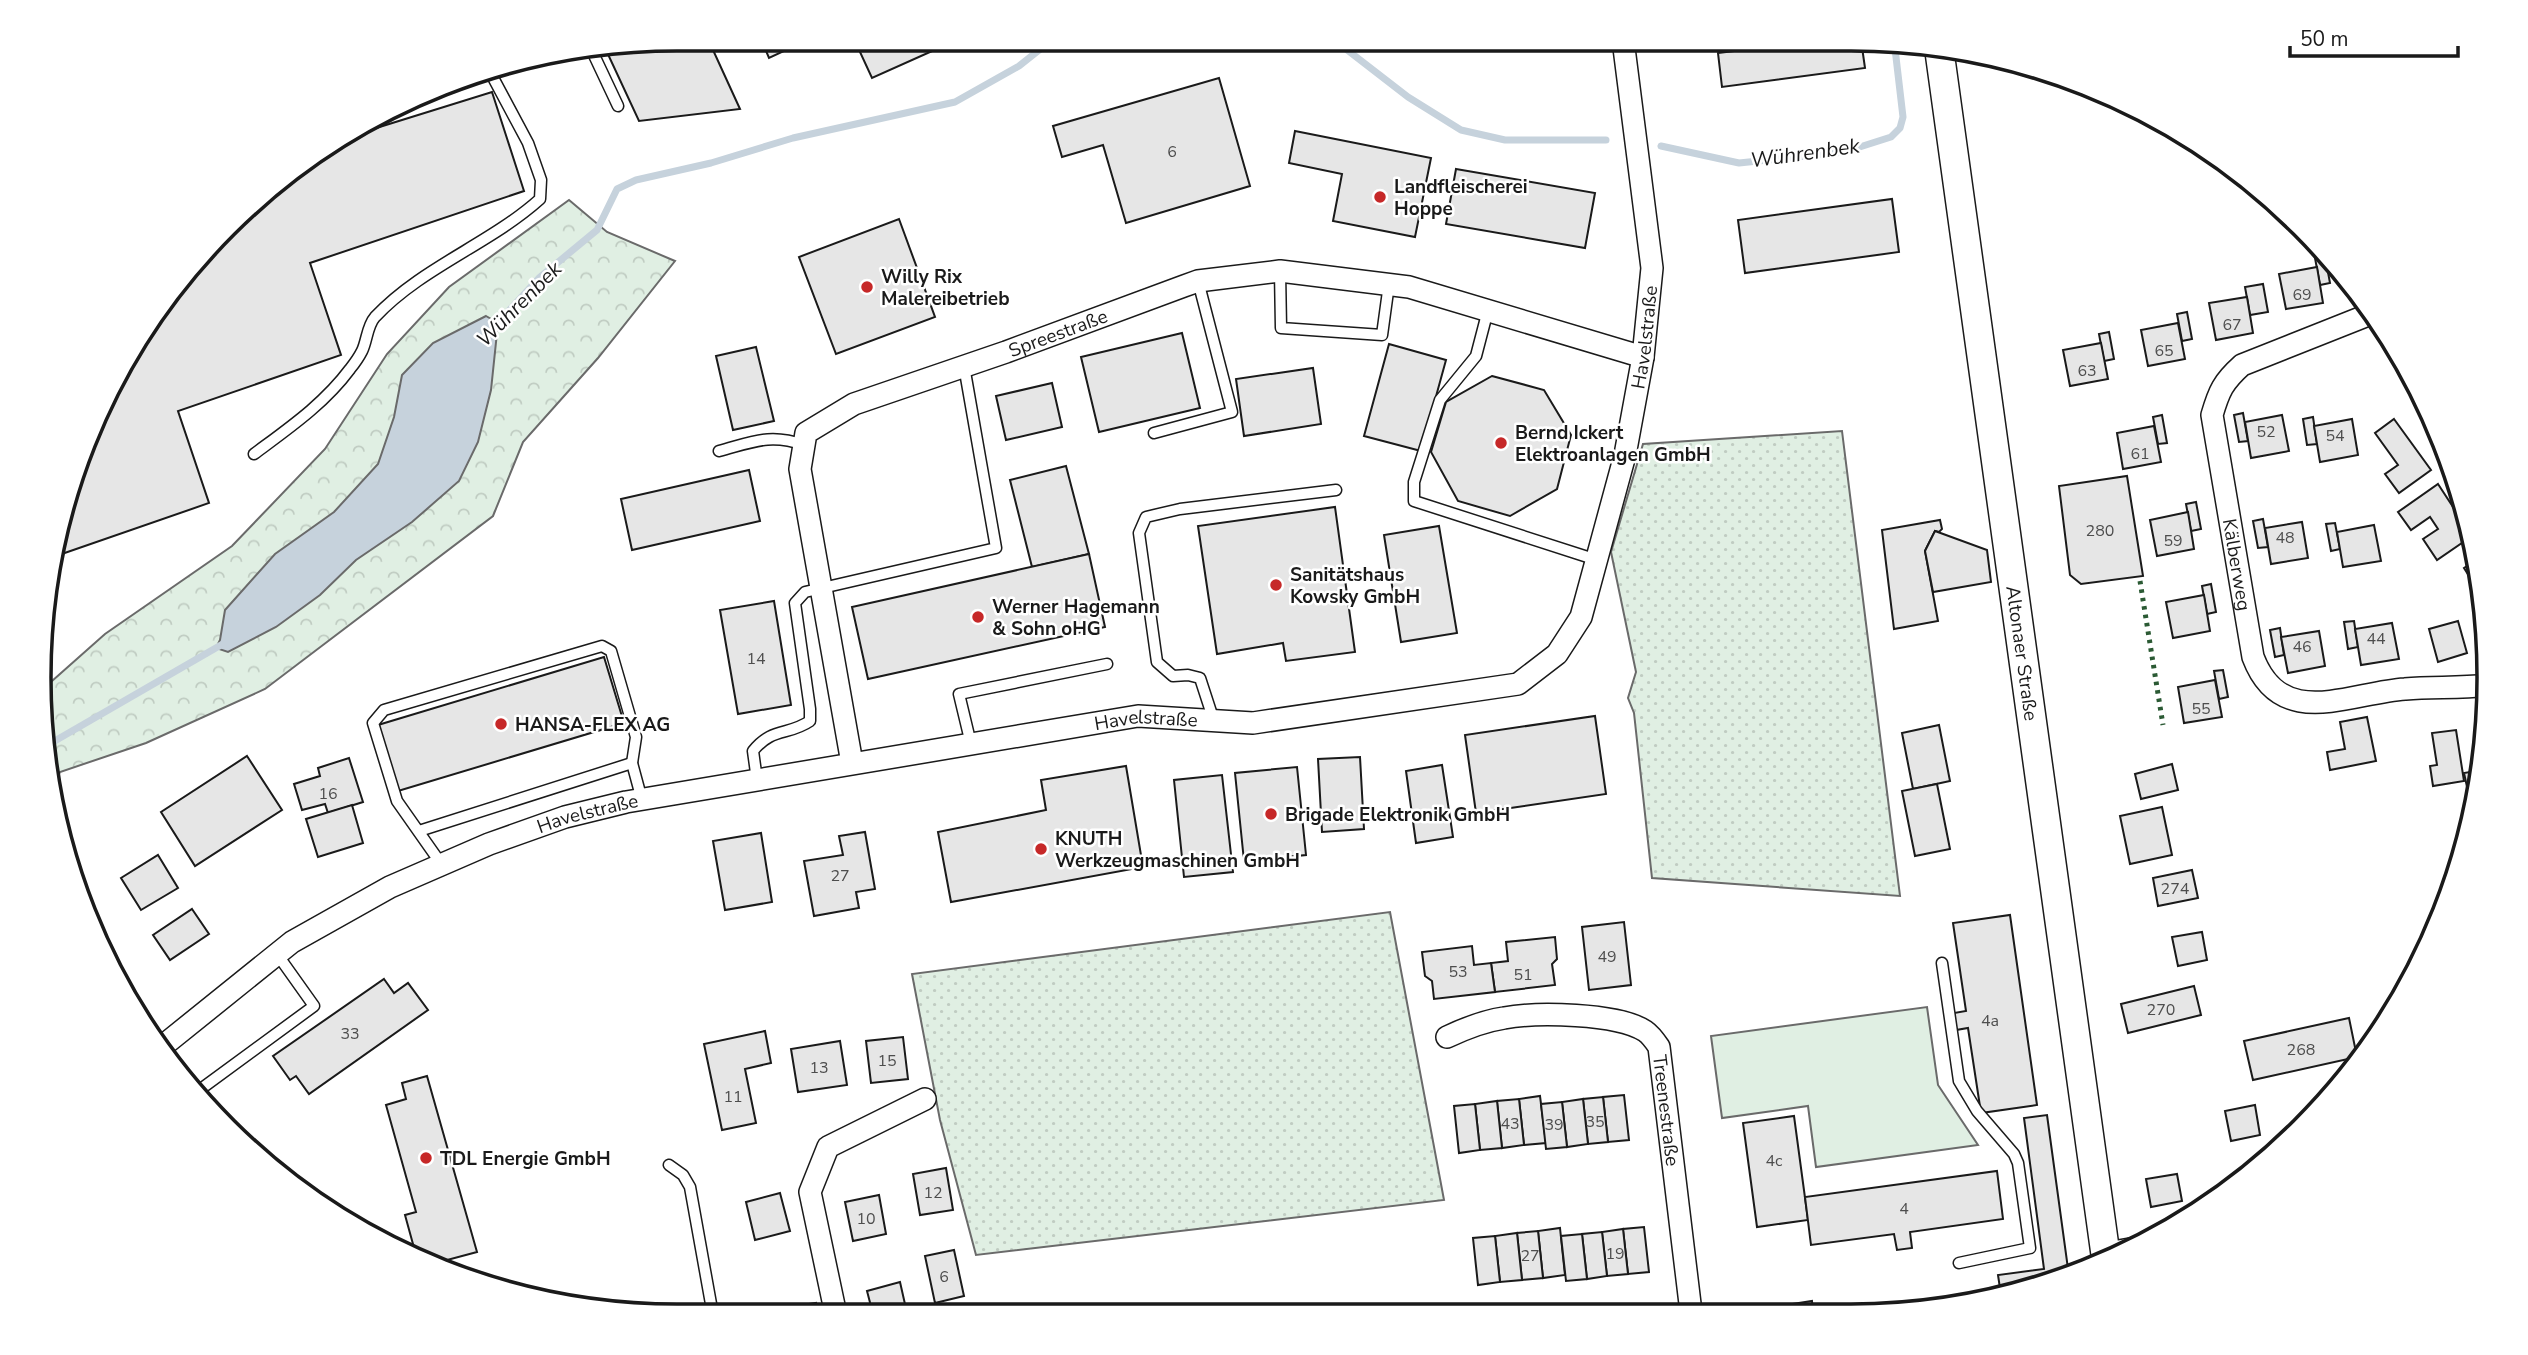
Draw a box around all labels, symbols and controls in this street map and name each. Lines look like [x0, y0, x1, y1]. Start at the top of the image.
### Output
scale bar [2290, 14, 2458, 58]
text: 50 m [2300, 25, 2349, 53]
water label: Wührenbek [1748, 131, 1862, 175]
house number: 6 [1167, 141, 1177, 163]
place label: Landfleischerei Hoppe [1394, 174, 1528, 222]
marker: Landfleischerei Hoppe [1372, 189, 1388, 205]
water label: Wührenbek [470, 255, 568, 353]
place label: Willy Rix Malereibetrieb [881, 264, 1010, 312]
marker: Willy Rix Malereibetrieb [859, 279, 875, 295]
street label: Havelstraße [1625, 284, 1664, 391]
house number: 69 [2292, 284, 2312, 306]
street label: Spreestraße [1005, 303, 1111, 364]
house number: 67 [2222, 314, 2242, 336]
house number: 65 [2154, 340, 2174, 362]
house number: 63 [2077, 360, 2097, 382]
place label: Bernd Ickert Elektroanlagen GmbH [1515, 420, 1711, 468]
house number: 52 [2256, 421, 2276, 443]
house number: 54 [2325, 425, 2345, 447]
marker: Bernd Ickert Elektroanlagen GmbH [1493, 435, 1509, 451]
house number: 61 [2130, 443, 2150, 465]
street label: Kälberweg [2216, 517, 2257, 613]
house number: 280 [2086, 520, 2114, 542]
house number: 48 [2275, 527, 2295, 549]
house number: 59 [2163, 530, 2183, 552]
place label: Sanitätshaus Kowsky GmbH [1290, 562, 1420, 610]
marker: Sanitätshaus Kowsky GmbH [1268, 577, 1284, 593]
street label: Altonaer Straße [1999, 584, 2044, 723]
place label: Werner Hagemann & Sohn oHG [992, 594, 1160, 642]
marker: Werner Hagemann & Sohn oHG [970, 609, 986, 625]
house number: 44 [2366, 628, 2386, 650]
house number: 46 [2292, 636, 2312, 658]
house number: 14 [746, 648, 766, 670]
house number: 55 [2191, 698, 2211, 720]
street label: Havelstraße [1092, 704, 1198, 737]
place label: HANSA-FLEX AG [515, 712, 670, 738]
marker: HANSA-FLEX AG [493, 716, 509, 732]
house number: 16 [318, 783, 338, 805]
street label: Havelstraße [533, 788, 640, 840]
place label: Brigade Elektronik GmbH [1285, 802, 1510, 828]
marker: Brigade Elektronik GmbH [1263, 806, 1279, 822]
place label: KNUTH Werkzeugmaschinen GmbH [1055, 826, 1300, 874]
marker: KNUTH Werkzeugmaschinen GmbH [1033, 841, 1049, 857]
house number: 27 [830, 865, 850, 887]
house number: 274 [2161, 878, 2190, 900]
house number: 49 [1597, 946, 1617, 968]
house number: 53 [1448, 961, 1468, 983]
house number: 51 [1513, 964, 1533, 986]
house number: 270 [2147, 999, 2175, 1021]
house number: 4a [1981, 1010, 1999, 1032]
house number: 33 [340, 1023, 360, 1045]
house number: 268 [2287, 1039, 2315, 1061]
house number: 15 [877, 1050, 897, 1072]
street label: Treenestraße [1646, 1053, 1685, 1168]
house number: 13 [809, 1057, 829, 1079]
house number: 11 [723, 1086, 743, 1108]
house number: 35 [1585, 1111, 1605, 1133]
house number: 43 [1500, 1113, 1520, 1135]
house number: 39 [1544, 1114, 1564, 1136]
place label: TDL Energie GmbH [440, 1146, 611, 1172]
marker: TDL Energie GmbH [418, 1150, 434, 1166]
house number: 4c [1765, 1150, 1783, 1172]
house number: 12 [923, 1182, 943, 1204]
house number: 4 [1899, 1198, 1909, 1220]
house number: 10 [856, 1208, 876, 1230]
house number: 19 [1605, 1243, 1625, 1265]
house number: 27 [1520, 1245, 1540, 1267]
house number: 6 [939, 1266, 949, 1288]

